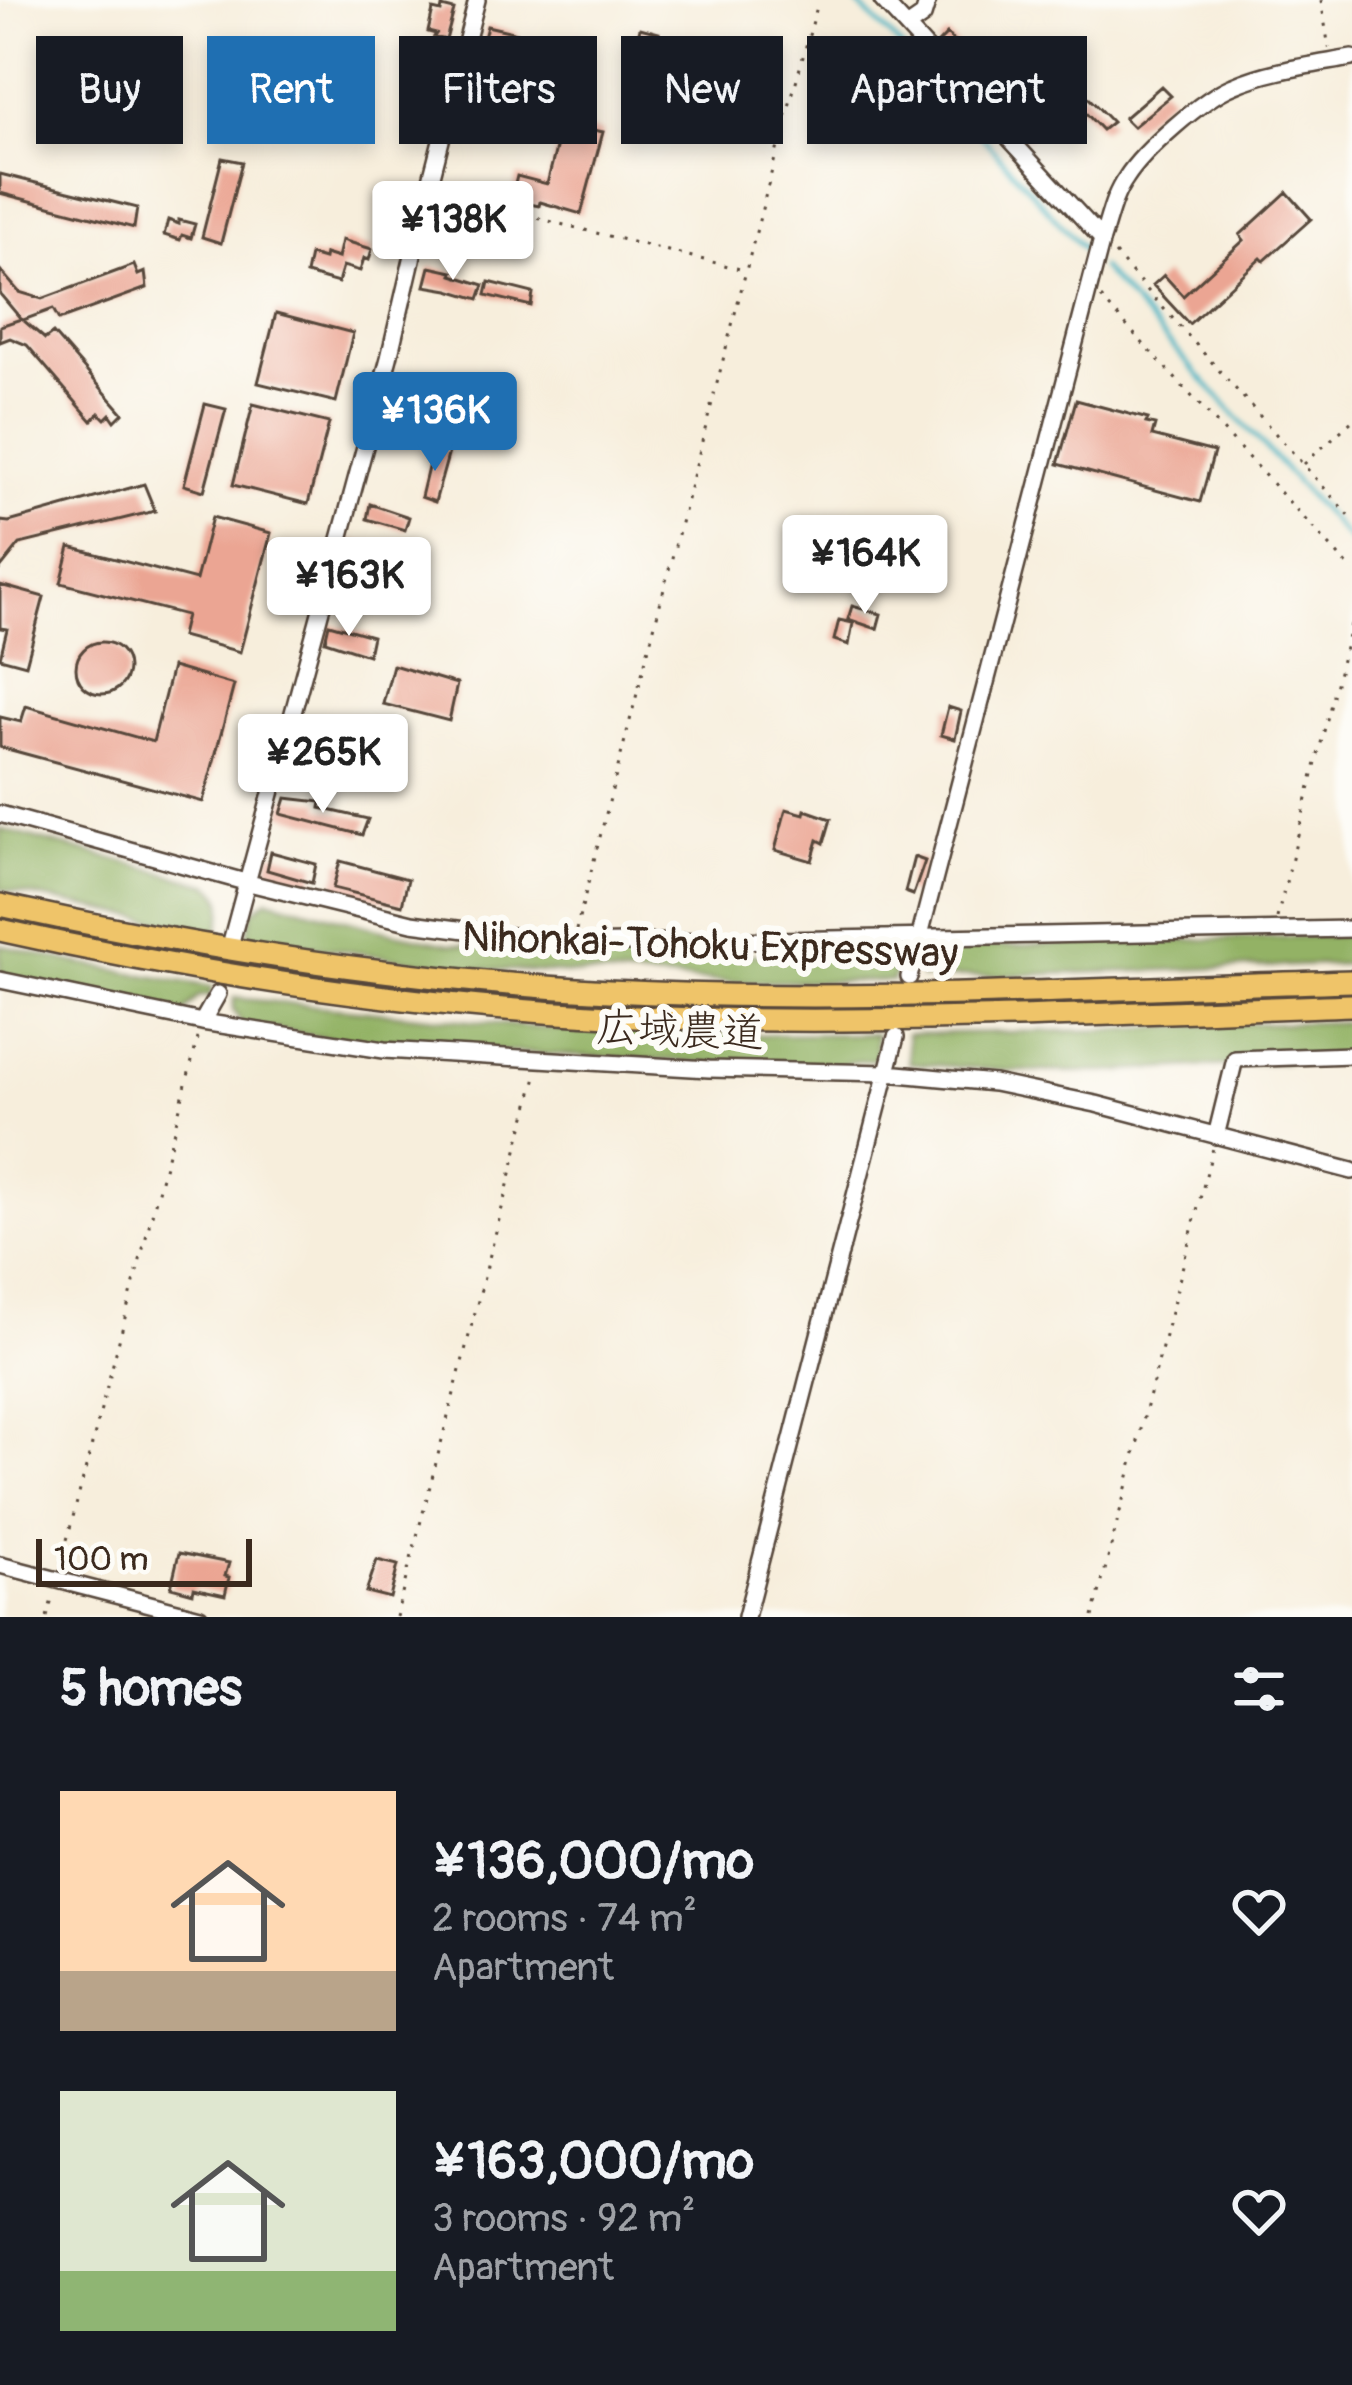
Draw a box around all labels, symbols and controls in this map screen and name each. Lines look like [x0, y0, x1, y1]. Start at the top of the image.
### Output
chip: Buy [36, 36, 183, 144]
chip: Rent [207, 36, 375, 144]
chip: Filters [399, 36, 597, 144]
chip: New [621, 36, 783, 144]
chip: Apartment [807, 36, 1087, 144]
pin: ¥138K [369, 181, 537, 283]
text: ¥138K [399, 195, 507, 244]
pin: ¥136K [351, 372, 519, 474]
text: ¥136K [380, 386, 490, 435]
pin: ¥164K [781, 515, 949, 617]
text: ¥164K [809, 529, 921, 578]
pin: ¥163K [265, 537, 433, 639]
text: ¥163K [294, 551, 404, 600]
pin: ¥265K [239, 714, 407, 816]
text: ¥265K [265, 728, 381, 777]
street label: Nihonkai-Tohoku Expressway [461, 911, 959, 981]
street label: 広域農道 [595, 1002, 765, 1060]
scale bar [36, 1533, 252, 1586]
text: 100 m [54, 1539, 148, 1580]
icon: filters [1226, 1656, 1292, 1722]
text: 5 homes [60, 1657, 242, 1721]
text: ¥136,000/mo [432, 1830, 754, 1894]
icon: home [156, 1839, 300, 1983]
icon: heart [1226, 1878, 1292, 1944]
text: 2 rooms · 74 m² [432, 1894, 697, 1943]
text: Apartment [432, 1943, 614, 1992]
text: ¥163,000/mo [432, 2130, 754, 2194]
icon: home [156, 2139, 300, 2283]
icon: heart [1226, 2178, 1292, 2244]
text: 3 rooms · 92 m² [432, 2194, 695, 2243]
text: Apartment [432, 2243, 614, 2292]

